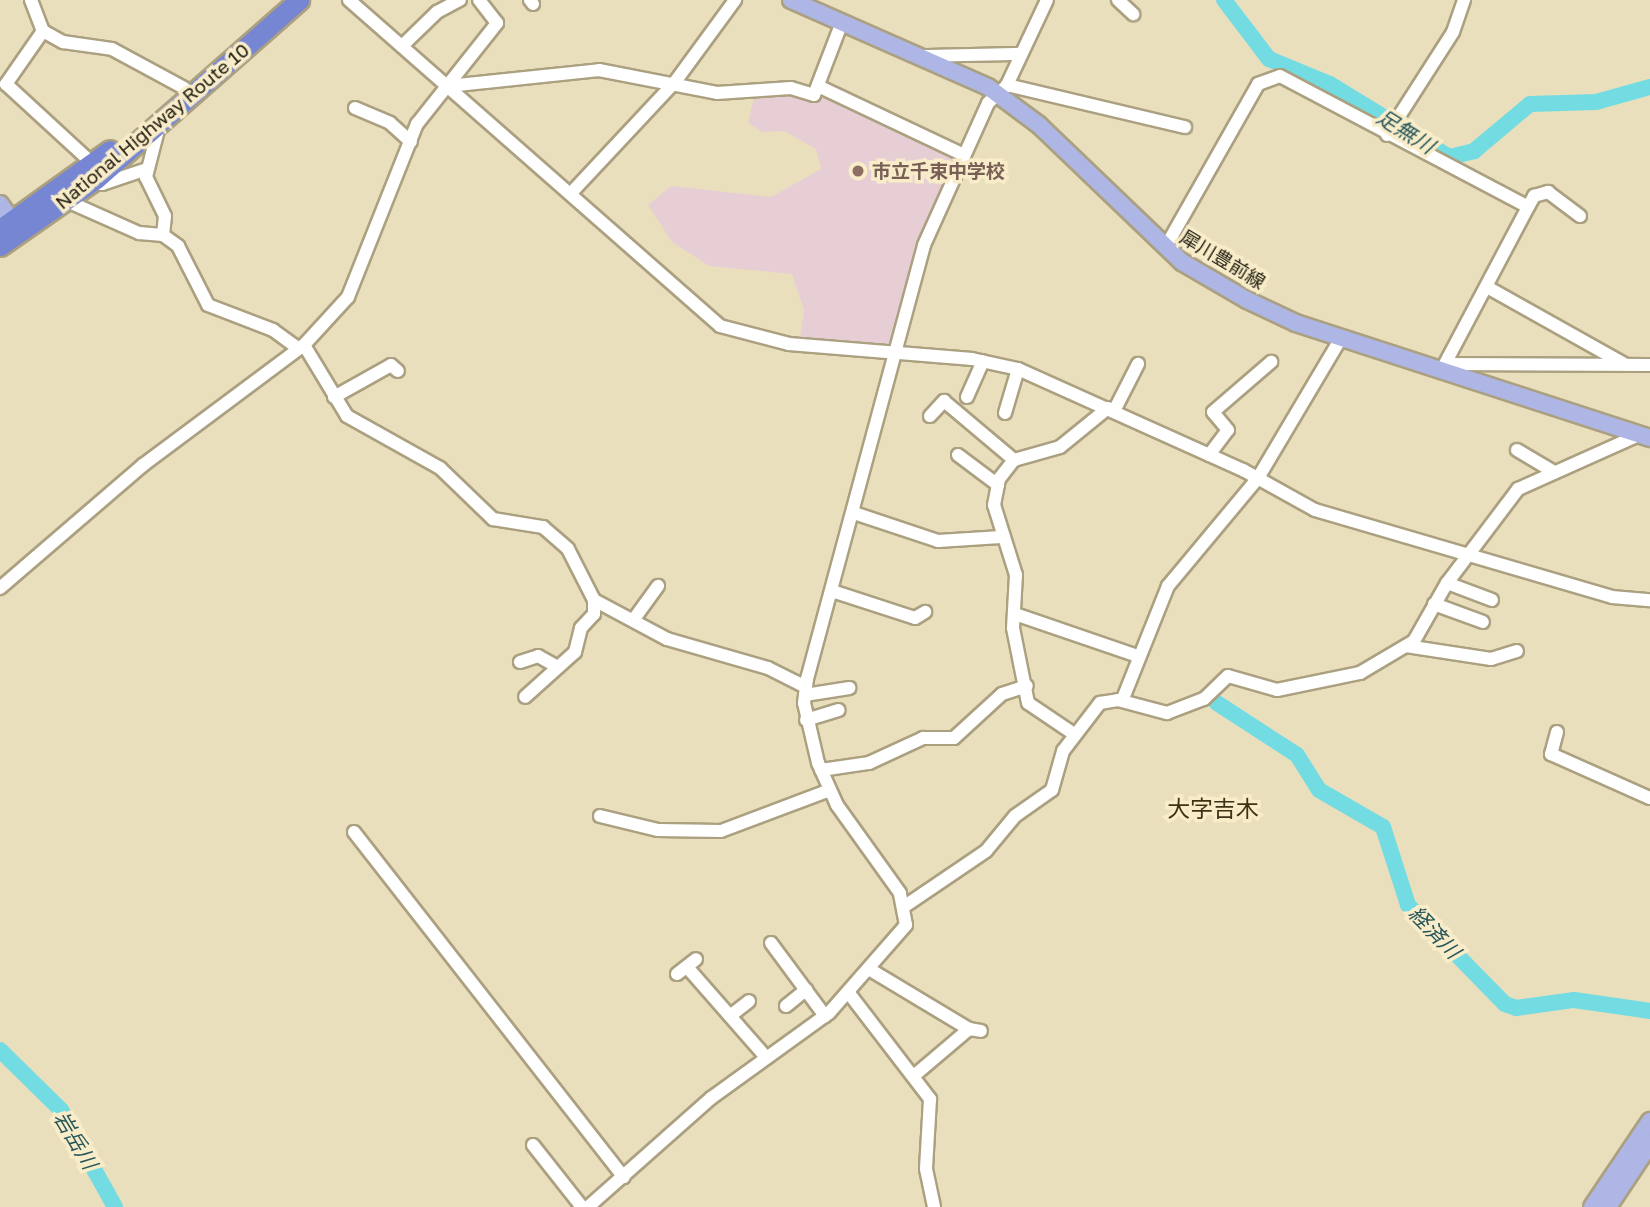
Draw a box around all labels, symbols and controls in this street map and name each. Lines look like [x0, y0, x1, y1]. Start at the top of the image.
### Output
street label: National Highway Route 10 [51, 38, 253, 214]
water label: 足無川 [1373, 104, 1439, 158]
place label: 市立千束中学校 [872, 160, 1005, 182]
marker: 市立千束中学校 [850, 163, 866, 179]
street label: 犀川豊前線 [1176, 225, 1270, 293]
district label: 大字吉木 [1167, 794, 1259, 822]
water label: 経済川 [1404, 901, 1466, 963]
water label: 岩岳川 [49, 1107, 103, 1173]

